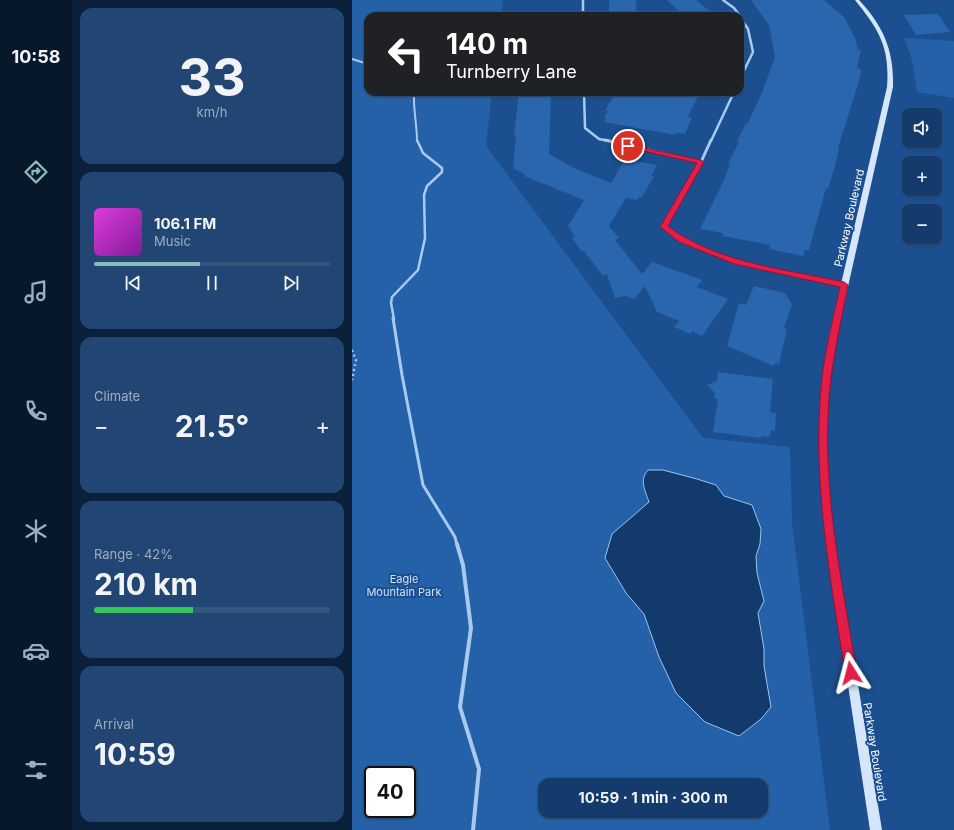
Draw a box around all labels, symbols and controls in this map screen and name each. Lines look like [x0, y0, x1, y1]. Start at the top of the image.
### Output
text: 140 m [446, 27, 528, 61]
icon: left [380, 28, 432, 80]
text: 10:58 [11, 46, 61, 67]
text: 33 [178, 46, 246, 109]
text: Turnberry Lane [446, 61, 577, 82]
text: km/h [197, 104, 227, 120]
map controls [902, 108, 942, 244]
button: sound [902, 108, 942, 148]
pin [611, 129, 645, 163]
icon: arrive [617, 135, 639, 157]
button: + [902, 156, 942, 196]
icon: directions [22, 158, 50, 186]
street label: Parkway Boulevard [831, 168, 867, 268]
button: − [902, 204, 942, 244]
text: 106.1 FM [154, 214, 216, 233]
text: Music [154, 233, 191, 249]
icon: previous [122, 272, 144, 294]
icon: pause [201, 272, 223, 294]
icon: next [280, 272, 302, 294]
icon: music [22, 278, 50, 306]
text: Climate [94, 388, 140, 404]
icon: phone [22, 397, 50, 425]
text: 21.5° [175, 408, 249, 444]
text: − [94, 413, 109, 439]
text: + [315, 413, 330, 439]
icon: climate [22, 517, 50, 545]
text: Range · 42% [94, 546, 173, 562]
text: 210 km [94, 566, 198, 602]
park label: Eagle Mountain Park [366, 572, 442, 599]
icon: car [22, 637, 50, 665]
position arrow [830, 652, 872, 694]
street label: Parkway Boulevard [860, 702, 890, 802]
text: Arrival [94, 716, 134, 732]
text: 10:59 [94, 736, 176, 772]
icon: filters [22, 756, 50, 784]
speed limit sign: 40 [364, 766, 416, 818]
text: 10:59 · 1 min · 300 m [578, 788, 728, 807]

